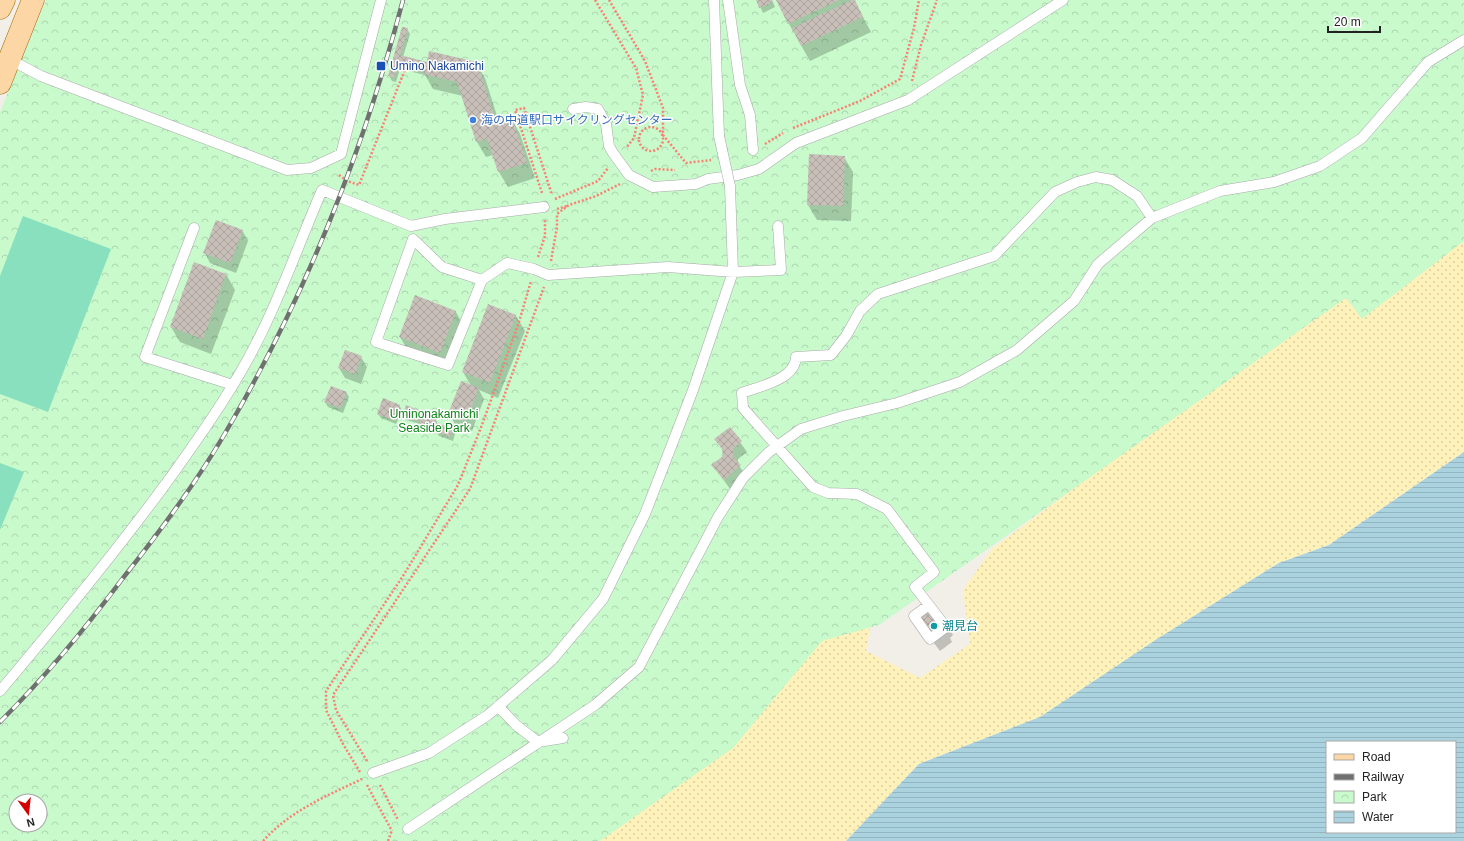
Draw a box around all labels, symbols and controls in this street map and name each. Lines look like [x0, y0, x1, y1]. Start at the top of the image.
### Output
scale bar [1328, 8, 1380, 34]
text: 20 m [1334, 15, 1361, 29]
place label: Umino Nakamichi [390, 59, 484, 73]
marker: Umino Nakamichi [375, 60, 387, 72]
place label: 海の中道駅口サイクリングセンター [481, 113, 673, 127]
marker: 海の中道駅口サイクリングセンター [468, 115, 478, 125]
park label: Uminonakamichi Seaside Park [390, 407, 478, 435]
place label: 潮見台 [942, 619, 978, 633]
marker: 潮見台 [929, 621, 939, 631]
legend [1326, 741, 1456, 833]
text: Road [1362, 750, 1391, 764]
text: Railway [1362, 770, 1404, 784]
text: Park [1362, 790, 1388, 804]
north arrow [8, 793, 48, 833]
text: Water [1362, 810, 1394, 824]
text: N [25, 816, 36, 829]

